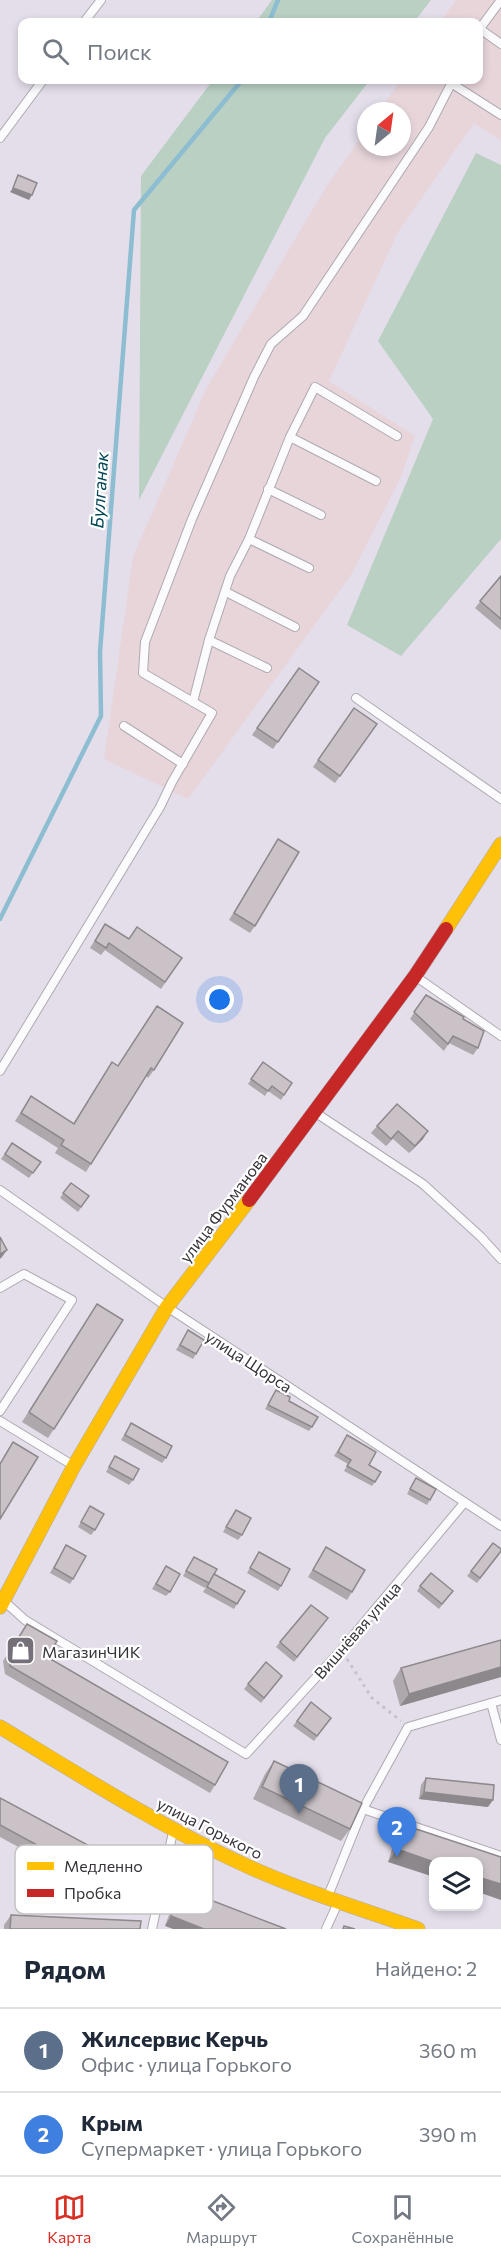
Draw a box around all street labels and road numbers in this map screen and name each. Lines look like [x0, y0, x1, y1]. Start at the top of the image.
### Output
street label: улица Фурманова [175, 1148, 271, 1266]
street label: улица Щорса [202, 1326, 296, 1396]
street label: Вишнёвая улица [310, 1578, 404, 1682]
street label: улица Горького [154, 1793, 266, 1863]

